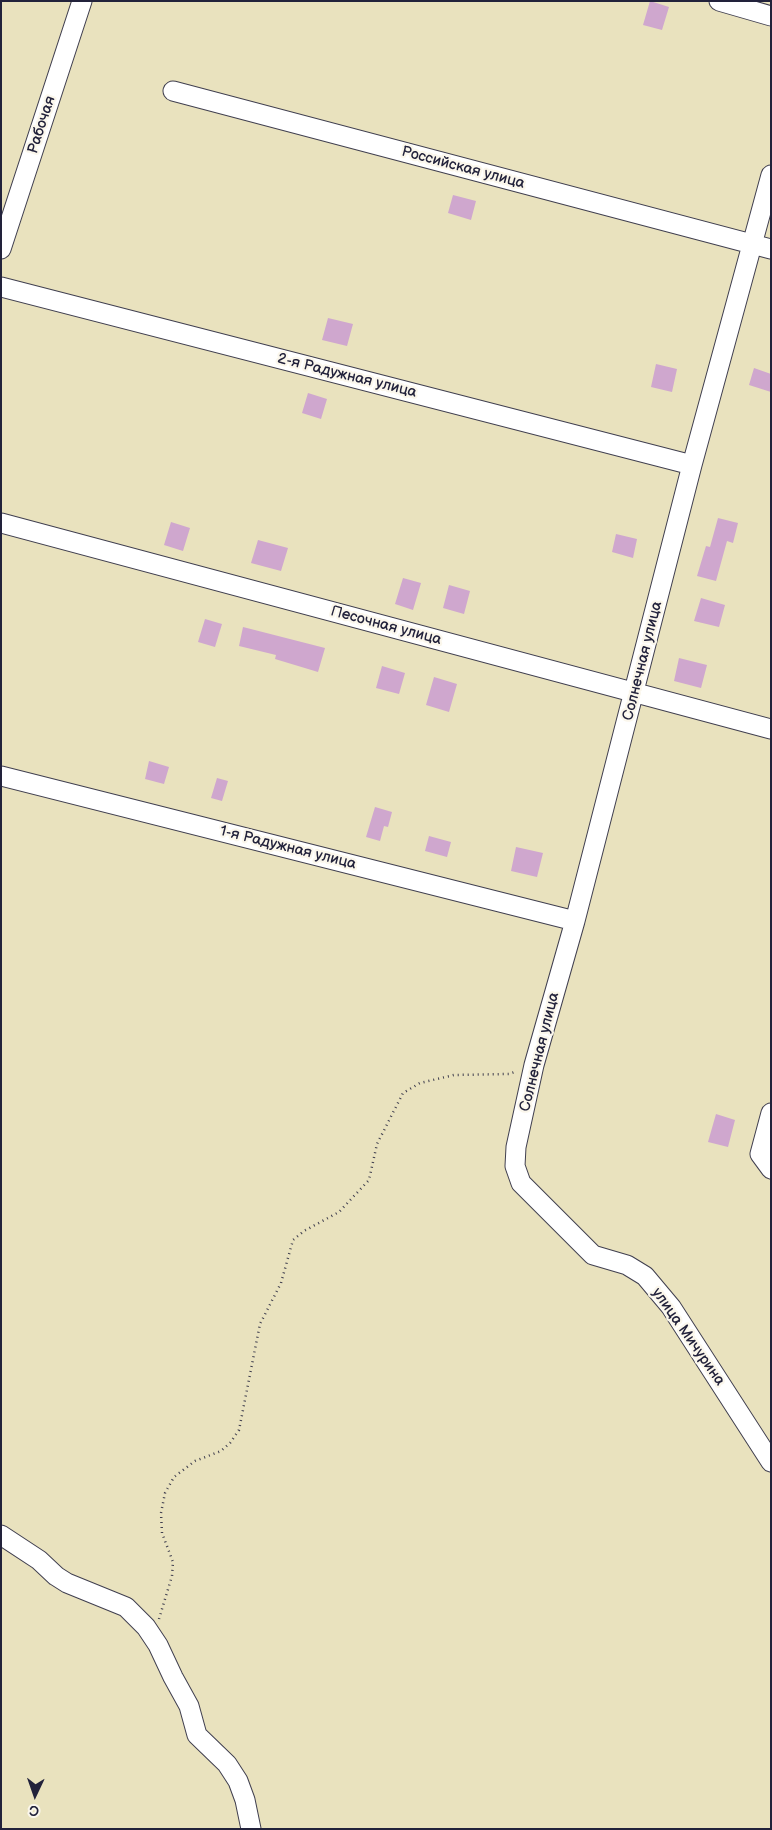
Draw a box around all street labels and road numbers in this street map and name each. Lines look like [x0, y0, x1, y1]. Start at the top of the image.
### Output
street label: Рабочая [24, 94, 60, 156]
street label: Российская улица [399, 143, 527, 193]
street label: 2-я Радужная улица [276, 350, 418, 402]
street label: Солнечная улица [619, 600, 667, 722]
street label: Песочная улица [329, 603, 443, 649]
street label: 1-я Радужная улица [218, 822, 358, 874]
street label: Солнечная улица [516, 991, 564, 1113]
street label: улица Мичурина [648, 1285, 728, 1389]

